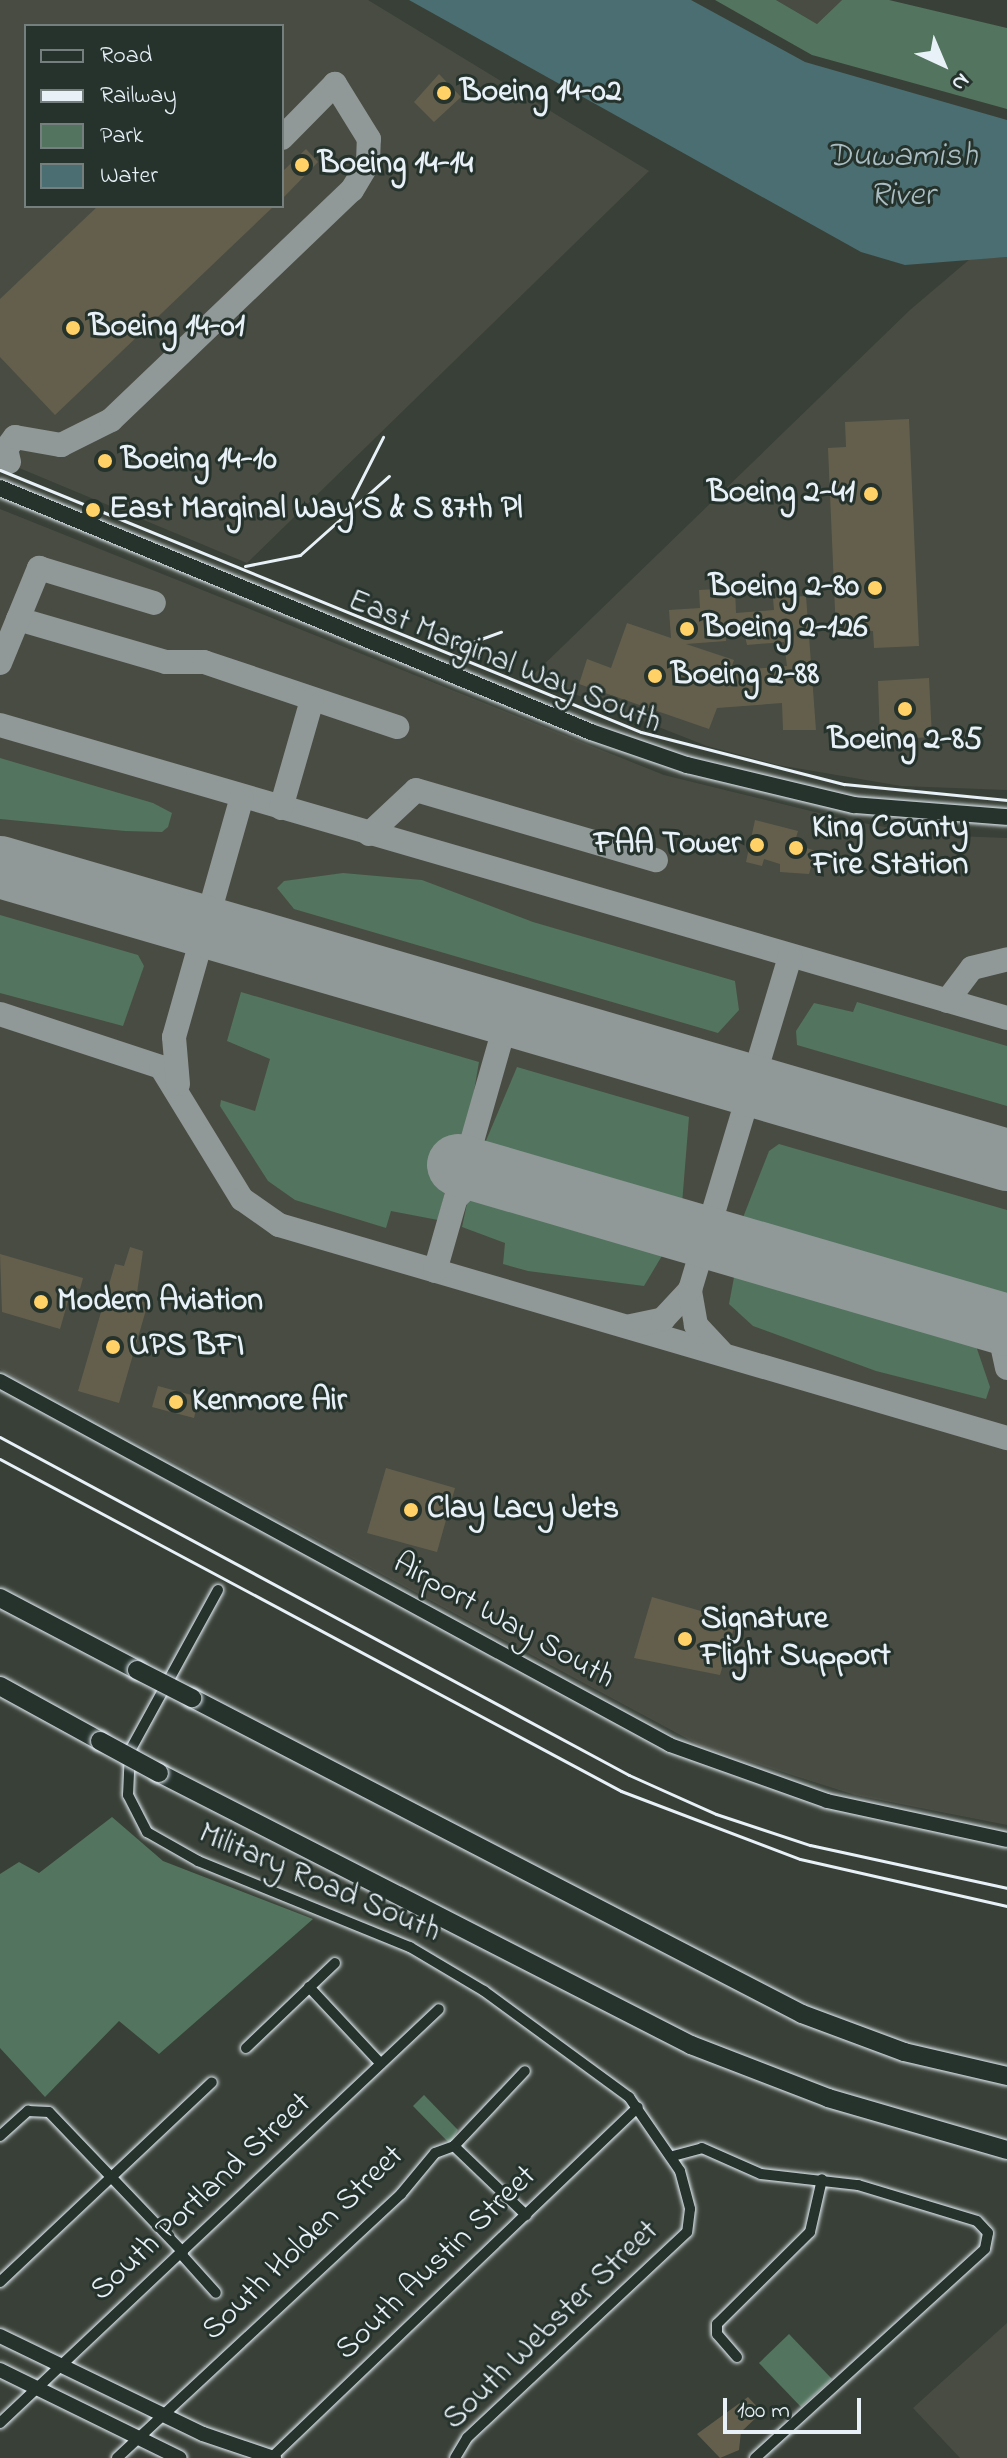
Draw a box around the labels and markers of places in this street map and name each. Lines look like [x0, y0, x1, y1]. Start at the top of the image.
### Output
place label: Boeing 14-02 [460, 74, 622, 112]
marker: Boeing 14-02 [435, 84, 453, 102]
place label: Boeing 14-14 [318, 146, 473, 184]
marker: Boeing 14-14 [293, 156, 311, 174]
place label: Boeing 14-01 [89, 309, 245, 347]
marker: Boeing 14-01 [64, 319, 82, 337]
place label: Boeing 14-10 [121, 442, 277, 480]
marker: Boeing 14-10 [96, 452, 114, 470]
place label: Boeing 2-41 [707, 475, 855, 513]
marker: Boeing 2-41 [862, 485, 880, 503]
place label: East Marginal Way S & S 87th Pl [109, 491, 523, 529]
marker: East Marginal Way S & S 87th Pl [84, 501, 102, 519]
place label: Boeing 2-80 [709, 569, 859, 607]
marker: Boeing 2-80 [866, 579, 884, 597]
place label: Boeing 2-126 [703, 610, 868, 648]
marker: Boeing 2-126 [678, 620, 696, 638]
place label: Boeing 2-88 [671, 657, 819, 695]
marker: Boeing 2-88 [646, 667, 664, 685]
marker: Boeing 2-85 [896, 700, 914, 718]
place label: Boeing 2-85 [828, 722, 982, 760]
place label: King County Fire Station [812, 811, 968, 886]
place label: FAA Tower [594, 826, 741, 864]
marker: FAA Tower [748, 836, 766, 854]
marker: King County Fire Station [787, 839, 805, 857]
place label: Modern Aviation [57, 1283, 263, 1321]
marker: Modern Aviation [32, 1293, 50, 1311]
place label: UPS BFI [129, 1328, 244, 1366]
marker: UPS BFI [104, 1338, 122, 1356]
place label: Kenmore Air [192, 1383, 347, 1421]
marker: Kenmore Air [167, 1393, 185, 1411]
place label: Clay Lacy Jets [427, 1491, 619, 1529]
marker: Clay Lacy Jets [402, 1501, 420, 1519]
place label: Signature Flight Support [701, 1602, 891, 1677]
marker: Signature Flight Support [676, 1630, 694, 1648]

